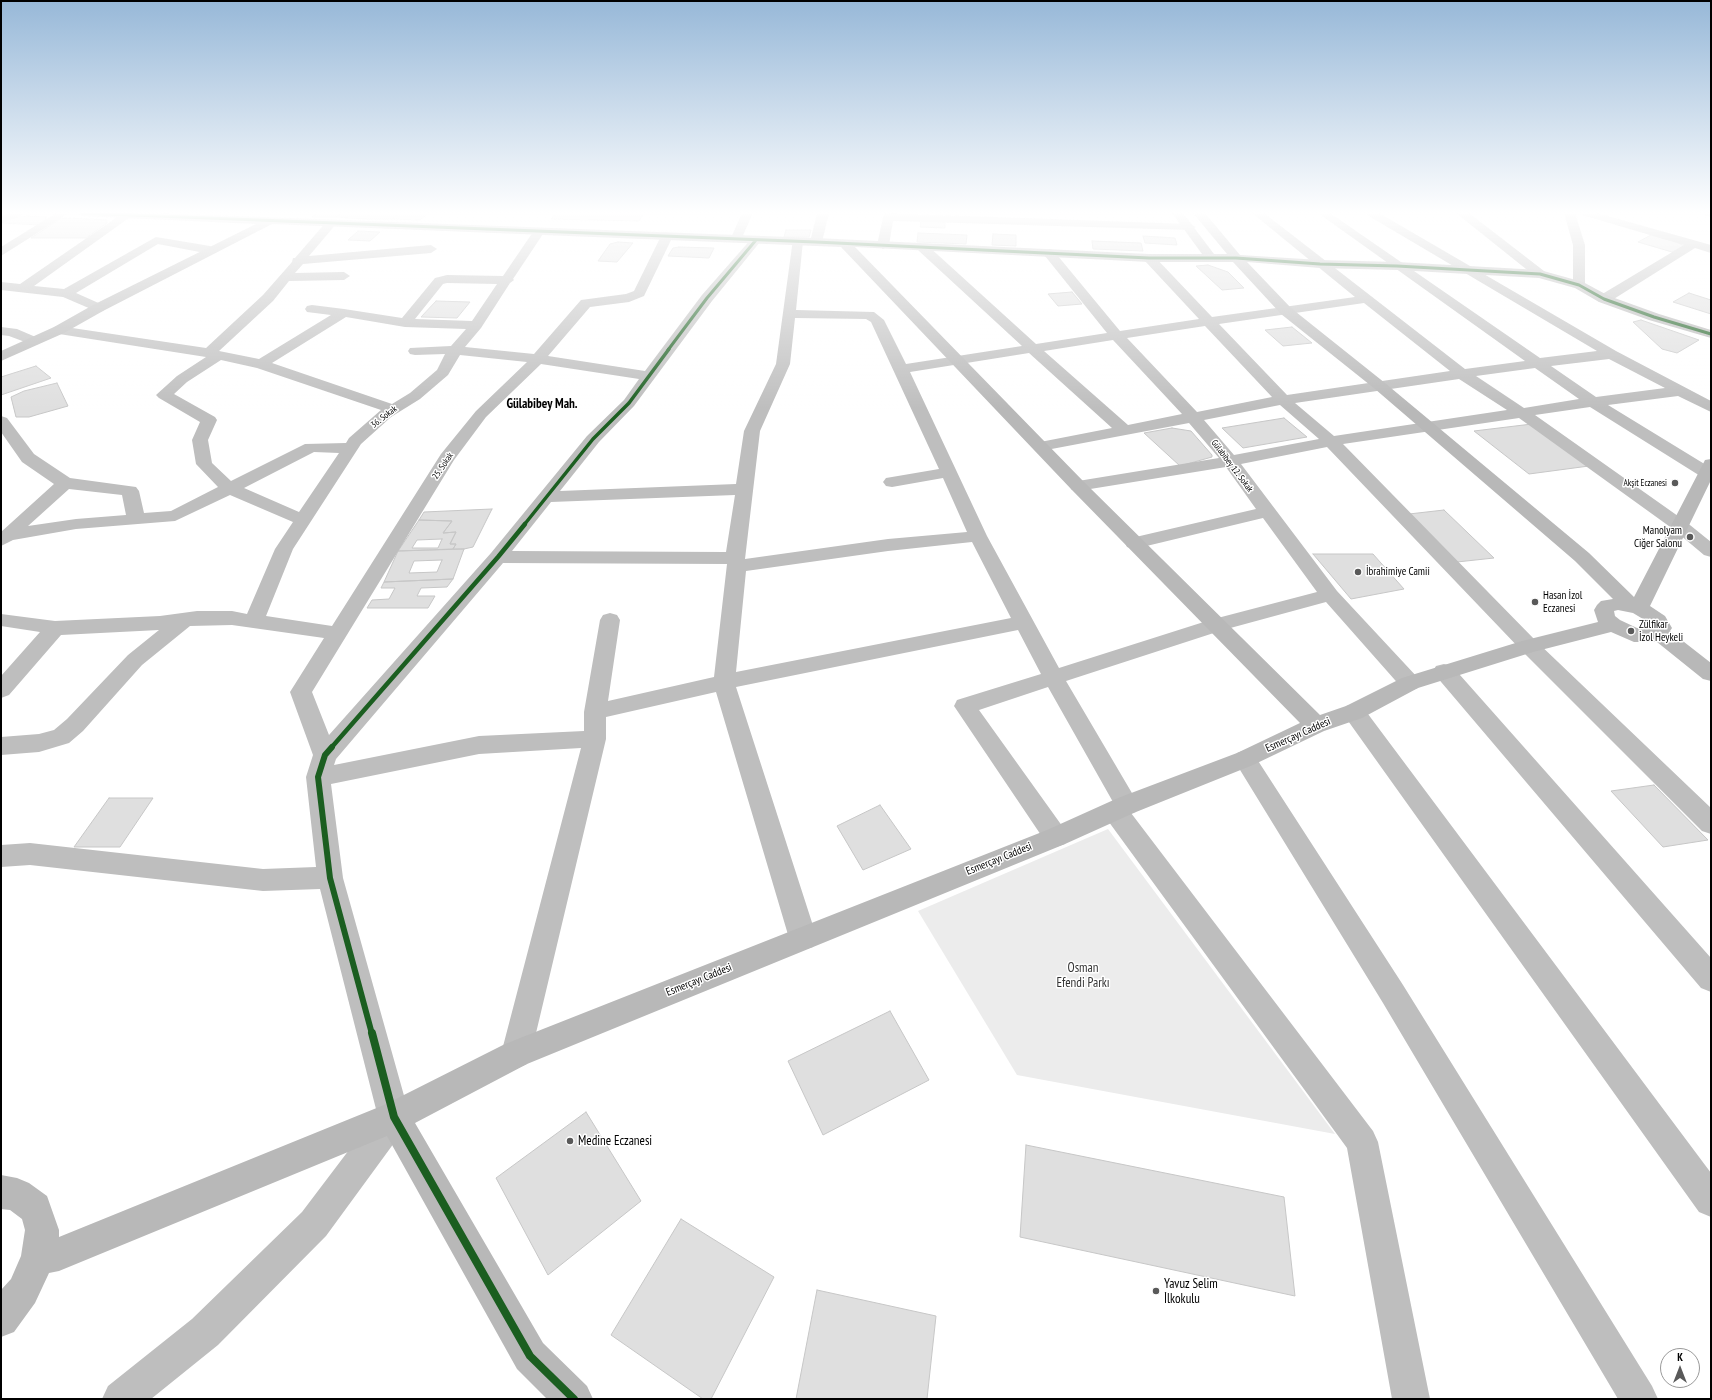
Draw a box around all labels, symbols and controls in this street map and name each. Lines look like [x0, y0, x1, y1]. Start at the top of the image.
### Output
district label: Gülabibey Mah. [506, 396, 578, 412]
street label: 36. Sokak [369, 404, 399, 430]
street label: Gülabibey 12. Sokak [1209, 438, 1255, 494]
street label: 25. Sokak [430, 451, 456, 481]
place label: Akşit Eczanesi [1623, 478, 1667, 488]
marker: Akşit Eczanesi [1670, 478, 1680, 488]
place label: Manolyam Ciğer Salonu [1634, 524, 1682, 550]
marker: Manolyam Ciğer Salonu [1685, 532, 1695, 542]
place label: İbrahimiye Camii [1366, 565, 1430, 579]
marker: İbrahimiye Camii [1353, 567, 1363, 577]
place label: Hasan İzol Eczanesi [1543, 589, 1582, 615]
marker: Hasan İzol Eczanesi [1530, 597, 1540, 607]
place label: Zülfikar İzol Heykeli [1639, 618, 1683, 644]
marker: Zülfikar İzol Heykeli [1626, 626, 1636, 636]
street label: Esmerçayı Caddesi [1263, 715, 1333, 755]
street label: Esmerçayı Caddesi [964, 840, 1034, 878]
park label: Osman Efendi Parkı [1056, 960, 1110, 991]
street label: Esmerçayı Caddesi [664, 961, 734, 999]
place label: Medine Eczanesi [578, 1133, 652, 1149]
marker: Medine Eczanesi [565, 1136, 575, 1146]
place label: Yavuz Selim İlkokulu [1164, 1276, 1218, 1307]
marker: Yavuz Selim İlkokulu [1151, 1286, 1161, 1296]
north arrow [1660, 1348, 1700, 1388]
text: K [1677, 1350, 1683, 1364]

